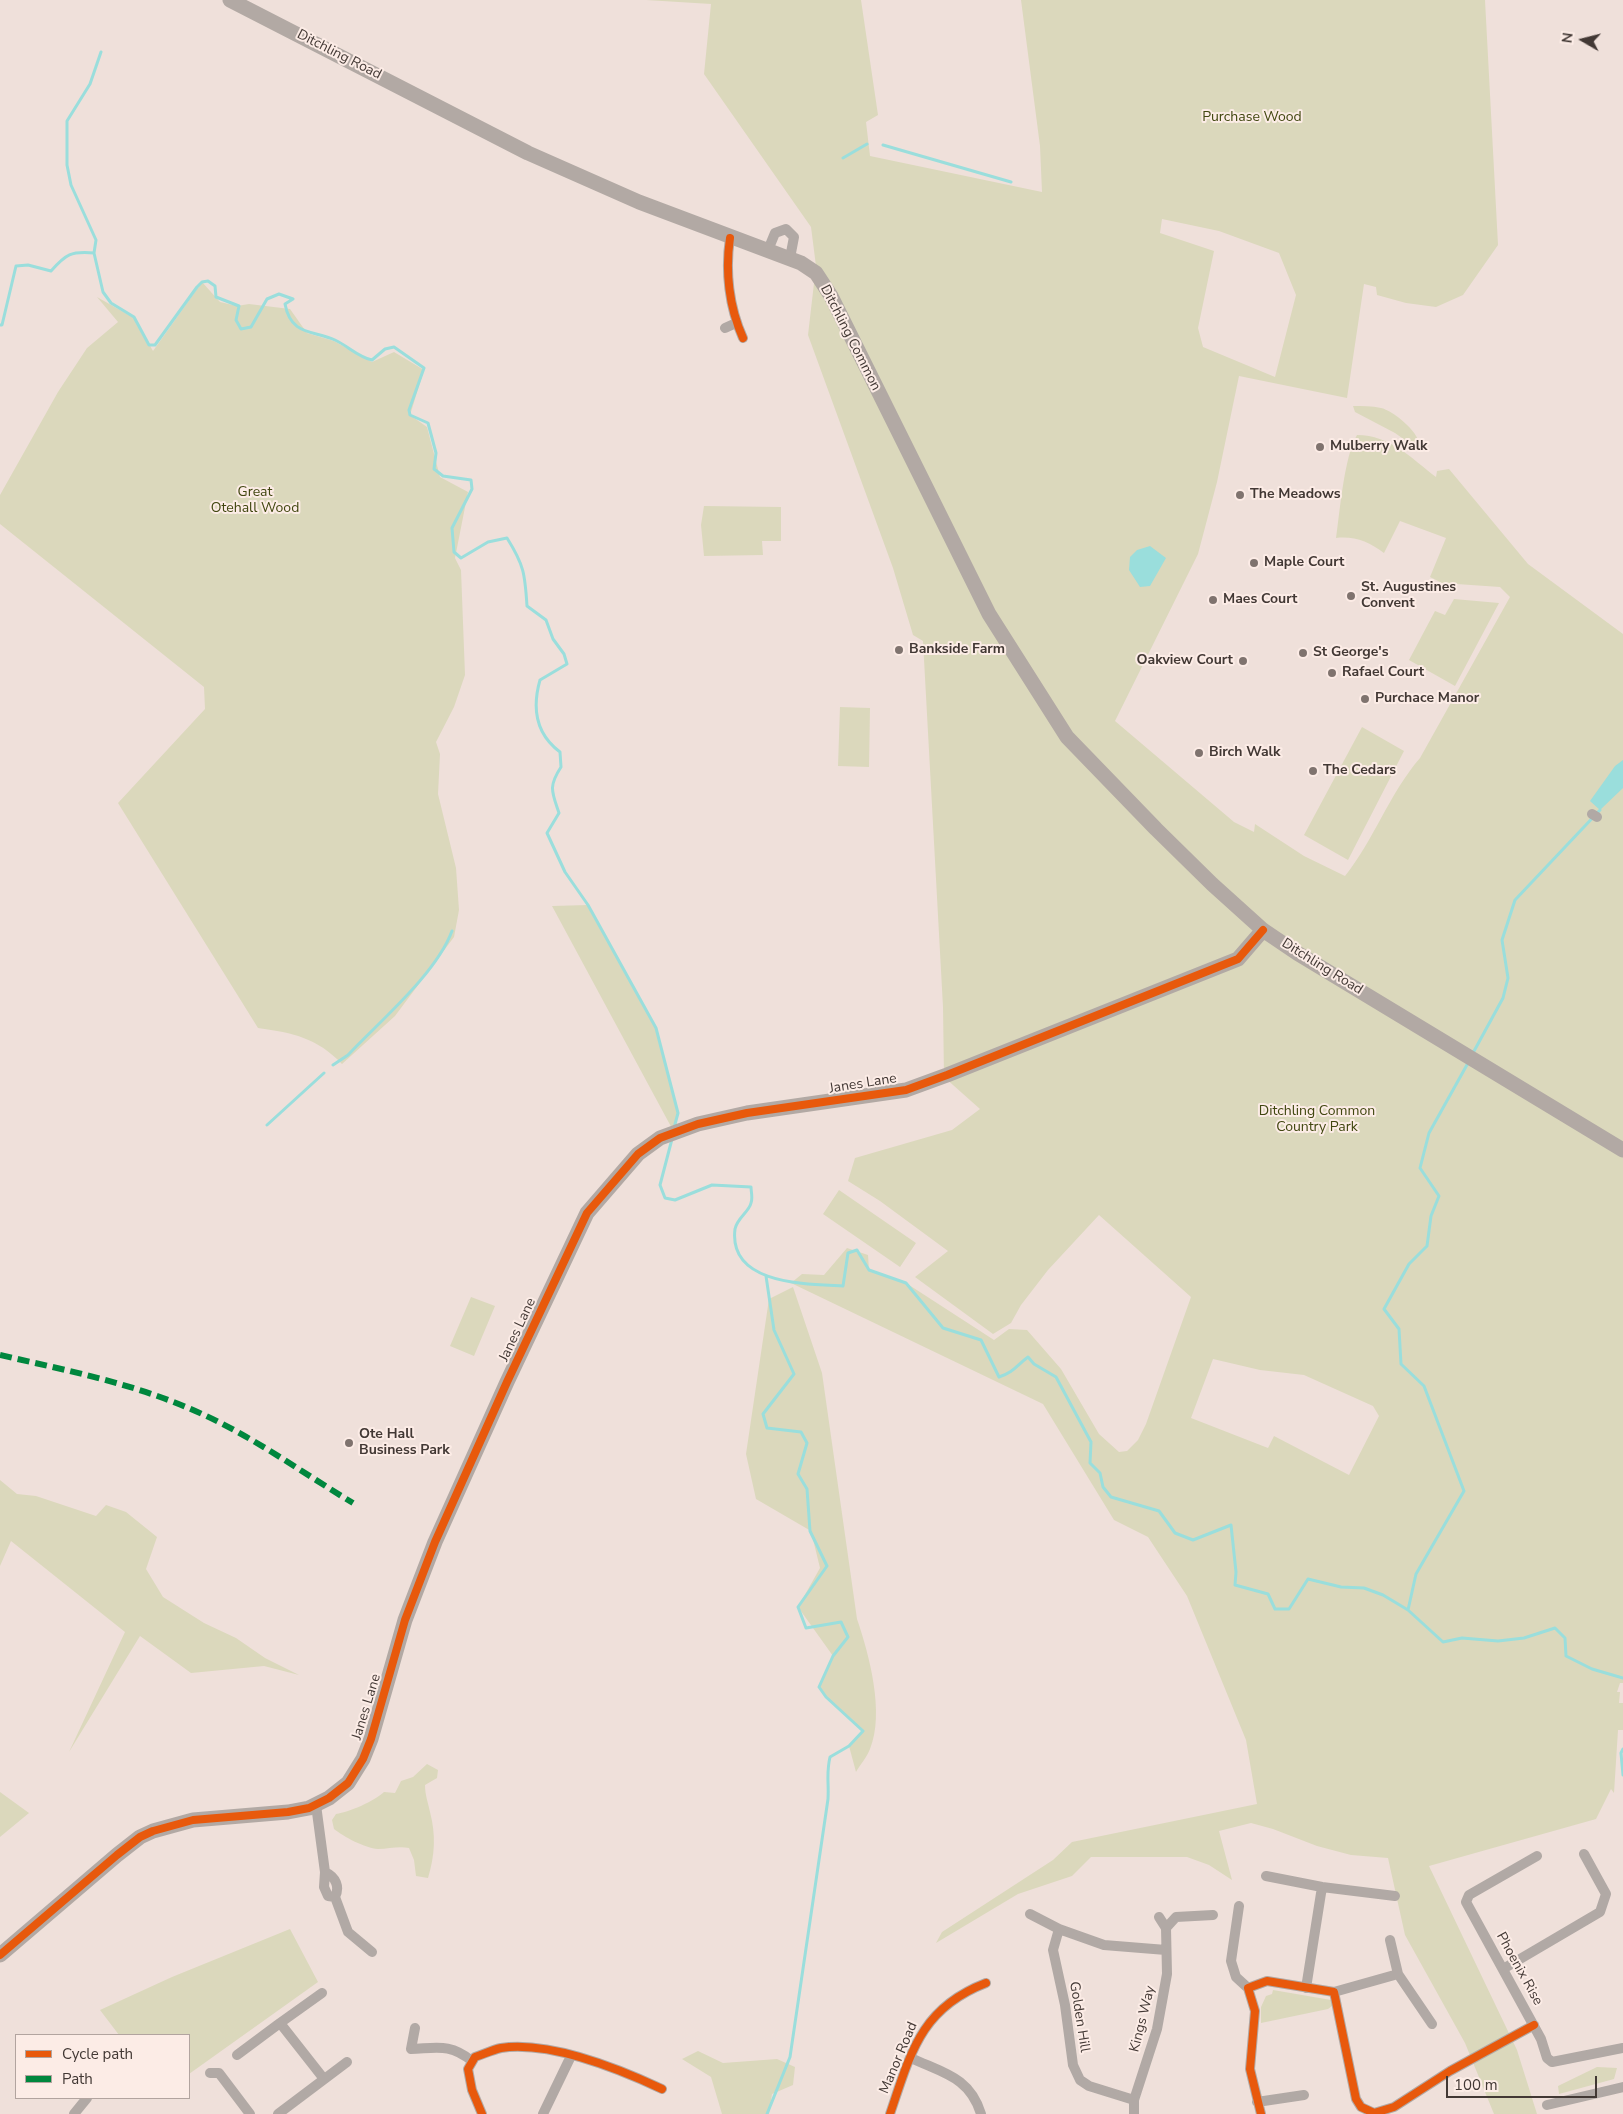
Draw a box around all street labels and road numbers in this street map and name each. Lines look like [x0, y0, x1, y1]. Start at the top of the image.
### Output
street label: Ditchling Road [294, 26, 384, 84]
street label: Ditchling Common [816, 282, 884, 394]
street label: Ditchling Road [1278, 935, 1366, 999]
street label: Janes Lane [828, 1070, 898, 1098]
street label: Janes Lane [496, 1296, 540, 1364]
street label: Janes Lane [349, 1672, 385, 1742]
street label: Phoenix Rise [1492, 1930, 1546, 2008]
street label: Golden Hill [1065, 1980, 1093, 2054]
street label: Kings Way [1127, 1984, 1159, 2054]
street label: Manor Road [876, 2020, 922, 2096]

